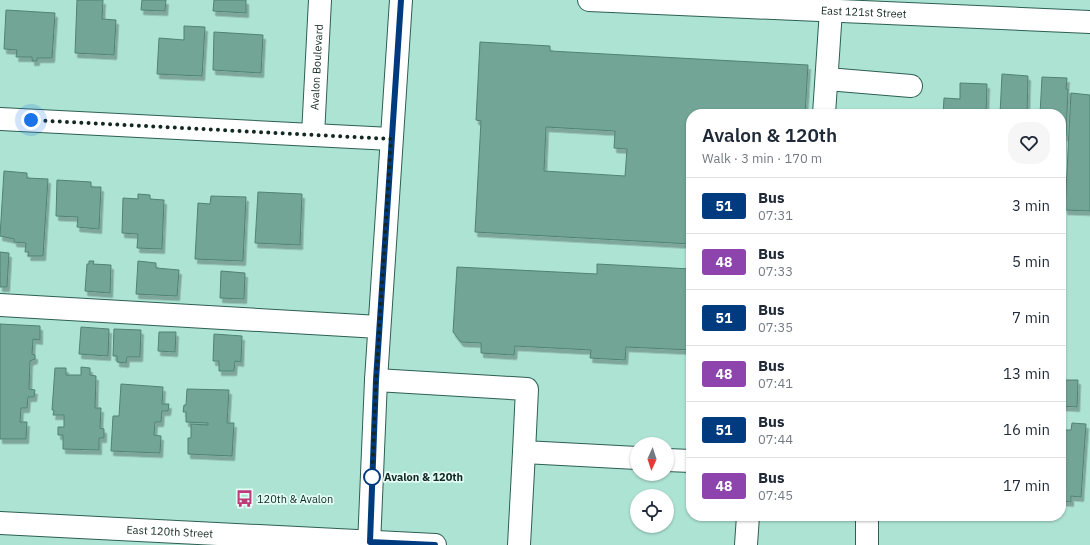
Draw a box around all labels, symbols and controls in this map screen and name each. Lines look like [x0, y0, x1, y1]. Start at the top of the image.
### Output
street label: East 121st Street [821, 3, 907, 21]
street label: Avalon Boulevard [307, 24, 326, 111]
your location [21, 110, 41, 130]
button: heart [1008, 122, 1050, 164]
text: Avalon & 120th [702, 123, 837, 147]
text: Walk · 3 min · 170 m [702, 150, 822, 167]
text: Bus [758, 188, 785, 207]
text: 3 min [1012, 196, 1050, 215]
text: 51 [716, 197, 732, 215]
text: 07:31 [758, 207, 793, 224]
text: Bus [758, 244, 785, 263]
text: 5 min [1012, 252, 1050, 271]
text: 48 [716, 253, 732, 271]
text: 07:33 [758, 263, 793, 280]
text: Bus [758, 300, 785, 319]
text: 7 min [1012, 308, 1050, 327]
text: 51 [716, 309, 732, 327]
text: 07:35 [758, 319, 793, 336]
text: Bus [758, 356, 785, 375]
text: 13 min [1003, 364, 1050, 383]
text: 48 [716, 365, 732, 383]
text: 07:41 [758, 375, 793, 392]
text: Bus [758, 412, 785, 431]
text: 16 min [1003, 420, 1050, 439]
text: 51 [716, 421, 732, 439]
text: 07:44 [758, 431, 793, 448]
north arrow [630, 437, 674, 481]
map controls [630, 437, 674, 533]
marker: Avalon & 120th [363, 468, 381, 486]
text: Bus [758, 468, 785, 487]
place label: Avalon & 120th [384, 470, 463, 484]
text: 17 min [1003, 476, 1050, 495]
text: 48 [716, 477, 732, 495]
text: 07:45 [758, 487, 793, 504]
bus stop icon: 120th & Avalon [234, 489, 254, 509]
button: locate [630, 489, 674, 533]
place label: 120th & Avalon [257, 492, 333, 506]
street label: East 120th Street [126, 522, 214, 541]

